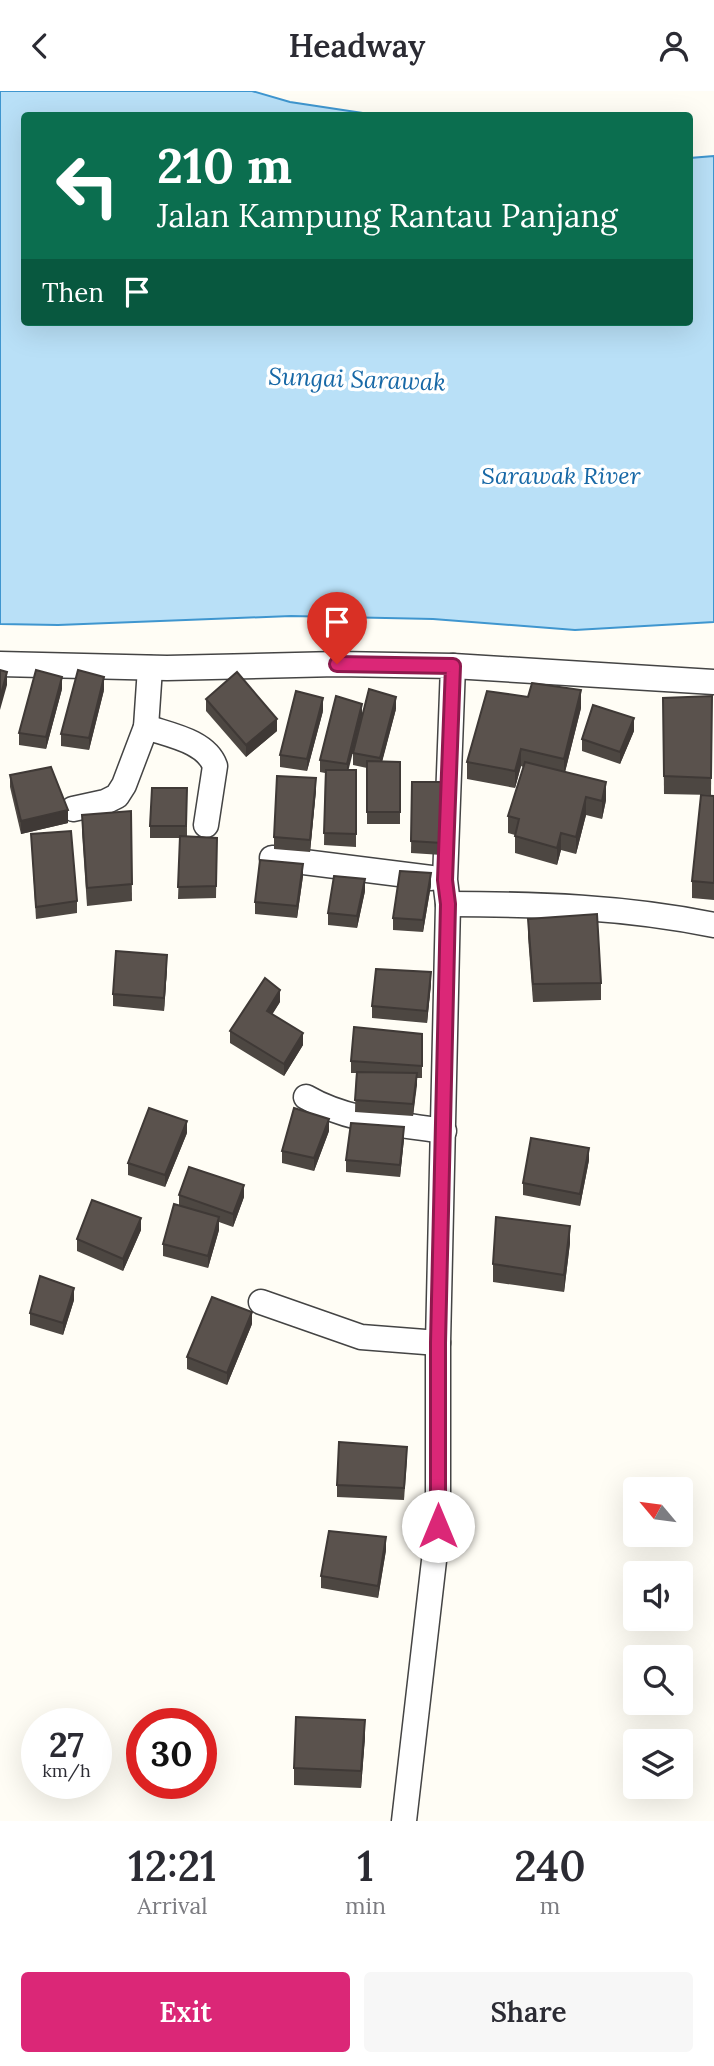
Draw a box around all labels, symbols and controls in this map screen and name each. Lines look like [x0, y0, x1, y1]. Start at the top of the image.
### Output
text: Headway [289, 25, 425, 66]
icon: back [21, 27, 59, 65]
icon: person [655, 27, 693, 65]
text: 210 m [157, 134, 292, 196]
icon: left [42, 140, 133, 231]
text: Jalan Kampung Rantau Panjang [157, 195, 618, 236]
icon: arrive [118, 273, 156, 311]
text: Then [42, 276, 104, 309]
water label: Sungai Sarawak [268, 360, 446, 398]
water label: Sarawak River [481, 460, 641, 491]
pin [307, 592, 367, 664]
icon: arrive [318, 603, 356, 641]
north arrow [623, 1477, 693, 1547]
map controls [623, 1477, 693, 1799]
position arrow [401, 1489, 475, 1563]
button: sound [623, 1561, 693, 1631]
button: search [623, 1645, 693, 1715]
speed limit sign: 30 [126, 1708, 217, 1799]
text: 27 [49, 1722, 84, 1767]
button: layers [623, 1729, 693, 1799]
text: km/h [42, 1759, 91, 1782]
text: 12:21 [128, 1839, 217, 1893]
text: 1 [357, 1839, 374, 1893]
text: 240 [514, 1839, 586, 1893]
text: Arrival [137, 1891, 208, 1920]
text: min [345, 1891, 386, 1920]
text: m [540, 1891, 560, 1920]
button: Exit [21, 1972, 350, 2052]
button: Share [364, 1972, 693, 2052]

